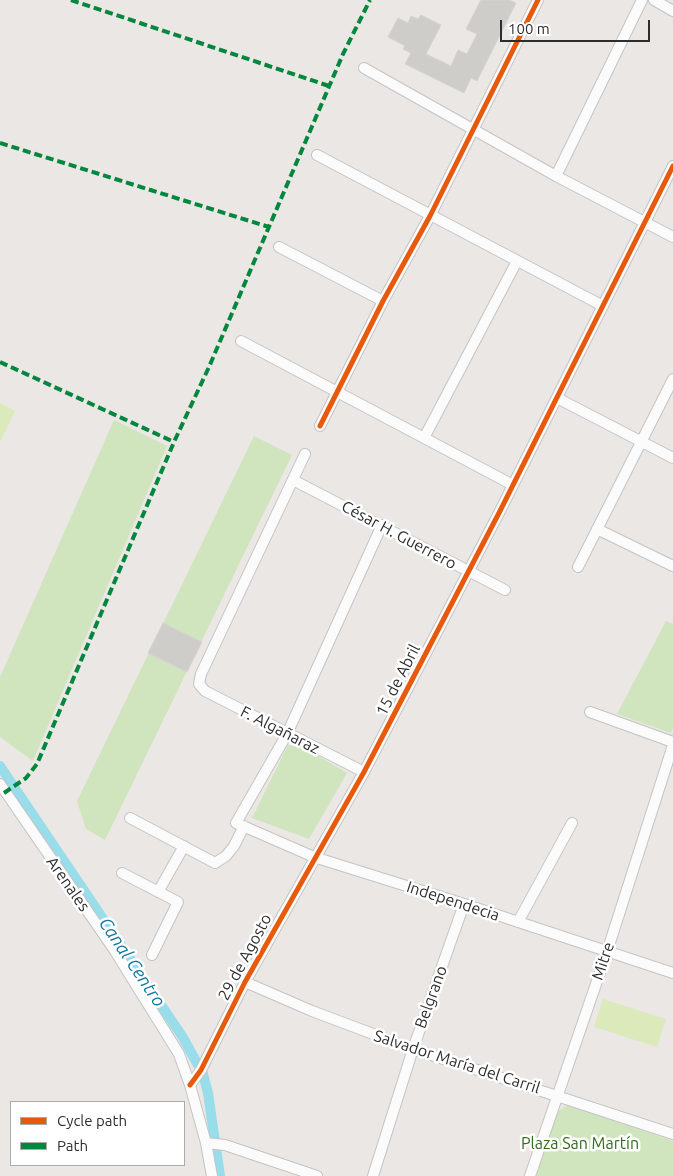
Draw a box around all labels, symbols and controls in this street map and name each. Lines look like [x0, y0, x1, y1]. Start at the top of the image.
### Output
scale bar [503, 10, 653, 42]
text: 100 m [508, 20, 550, 37]
street label: César H. Guerrero [338, 497, 460, 573]
street label: 15 de Abril [372, 641, 424, 719]
street label: F. Algañaraz [237, 702, 323, 758]
street label: Arenales [42, 853, 94, 915]
street label: Independecia [404, 877, 502, 925]
street label: 29 de Agosto [214, 911, 276, 1003]
water label: Canal Centro [94, 913, 170, 1011]
street label: Mitre [588, 939, 618, 983]
street label: Belgrano [411, 963, 451, 1031]
street label: Salvador María del Carril [372, 1026, 542, 1098]
legend [10, 1101, 185, 1166]
text: Cycle path [57, 1112, 127, 1129]
park label: Plaza San Martín [521, 1134, 639, 1154]
text: Path [57, 1137, 88, 1154]

